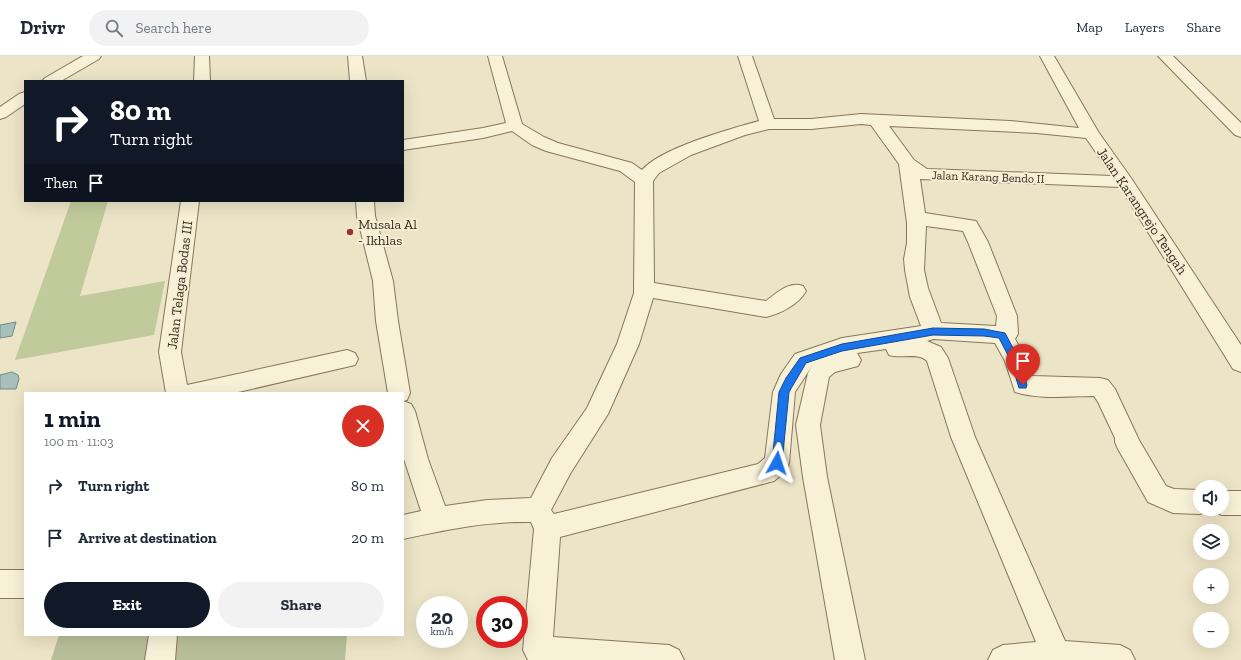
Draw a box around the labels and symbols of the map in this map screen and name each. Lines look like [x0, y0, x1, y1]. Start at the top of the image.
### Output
street label: Jalan Karangrejo Tengah [1093, 144, 1191, 278]
street label: Jalan Karang Bendo II [931, 168, 1045, 186]
place label: Musala Al - Ikhlas [358, 216, 417, 249]
street label: Jalan Telaga Bodas III [164, 220, 196, 350]
marker: Musala Al - Ikhlas [345, 227, 355, 237]
pin [1006, 344, 1040, 385]
position arrow [756, 442, 798, 484]
speed limit sign: 30 [476, 596, 528, 648]

